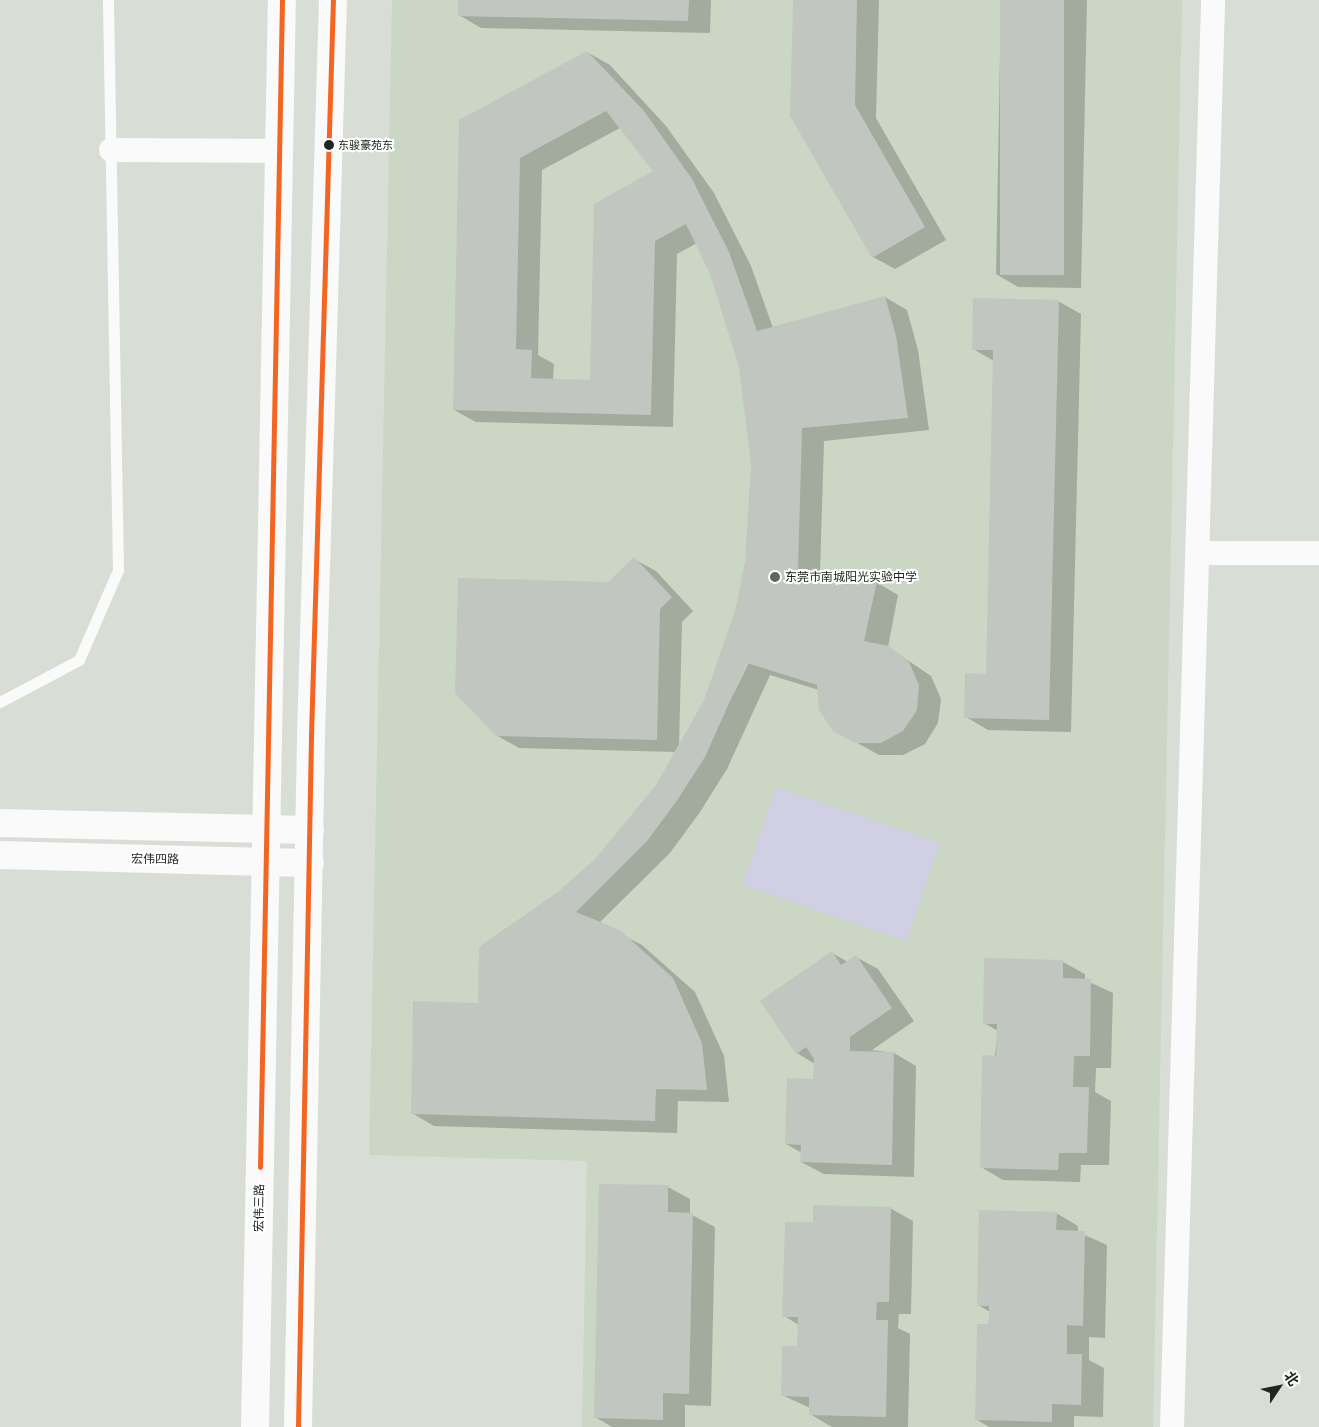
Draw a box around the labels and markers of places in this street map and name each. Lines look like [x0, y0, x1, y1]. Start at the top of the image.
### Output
place label: 东骏豪苑东 [338, 138, 393, 152]
marker: 东骏豪苑东 [324, 140, 334, 150]
place label: 东莞市南城阳光实验中学 [785, 570, 917, 584]
marker: 东莞市南城阳光实验中学 [769, 571, 781, 583]

